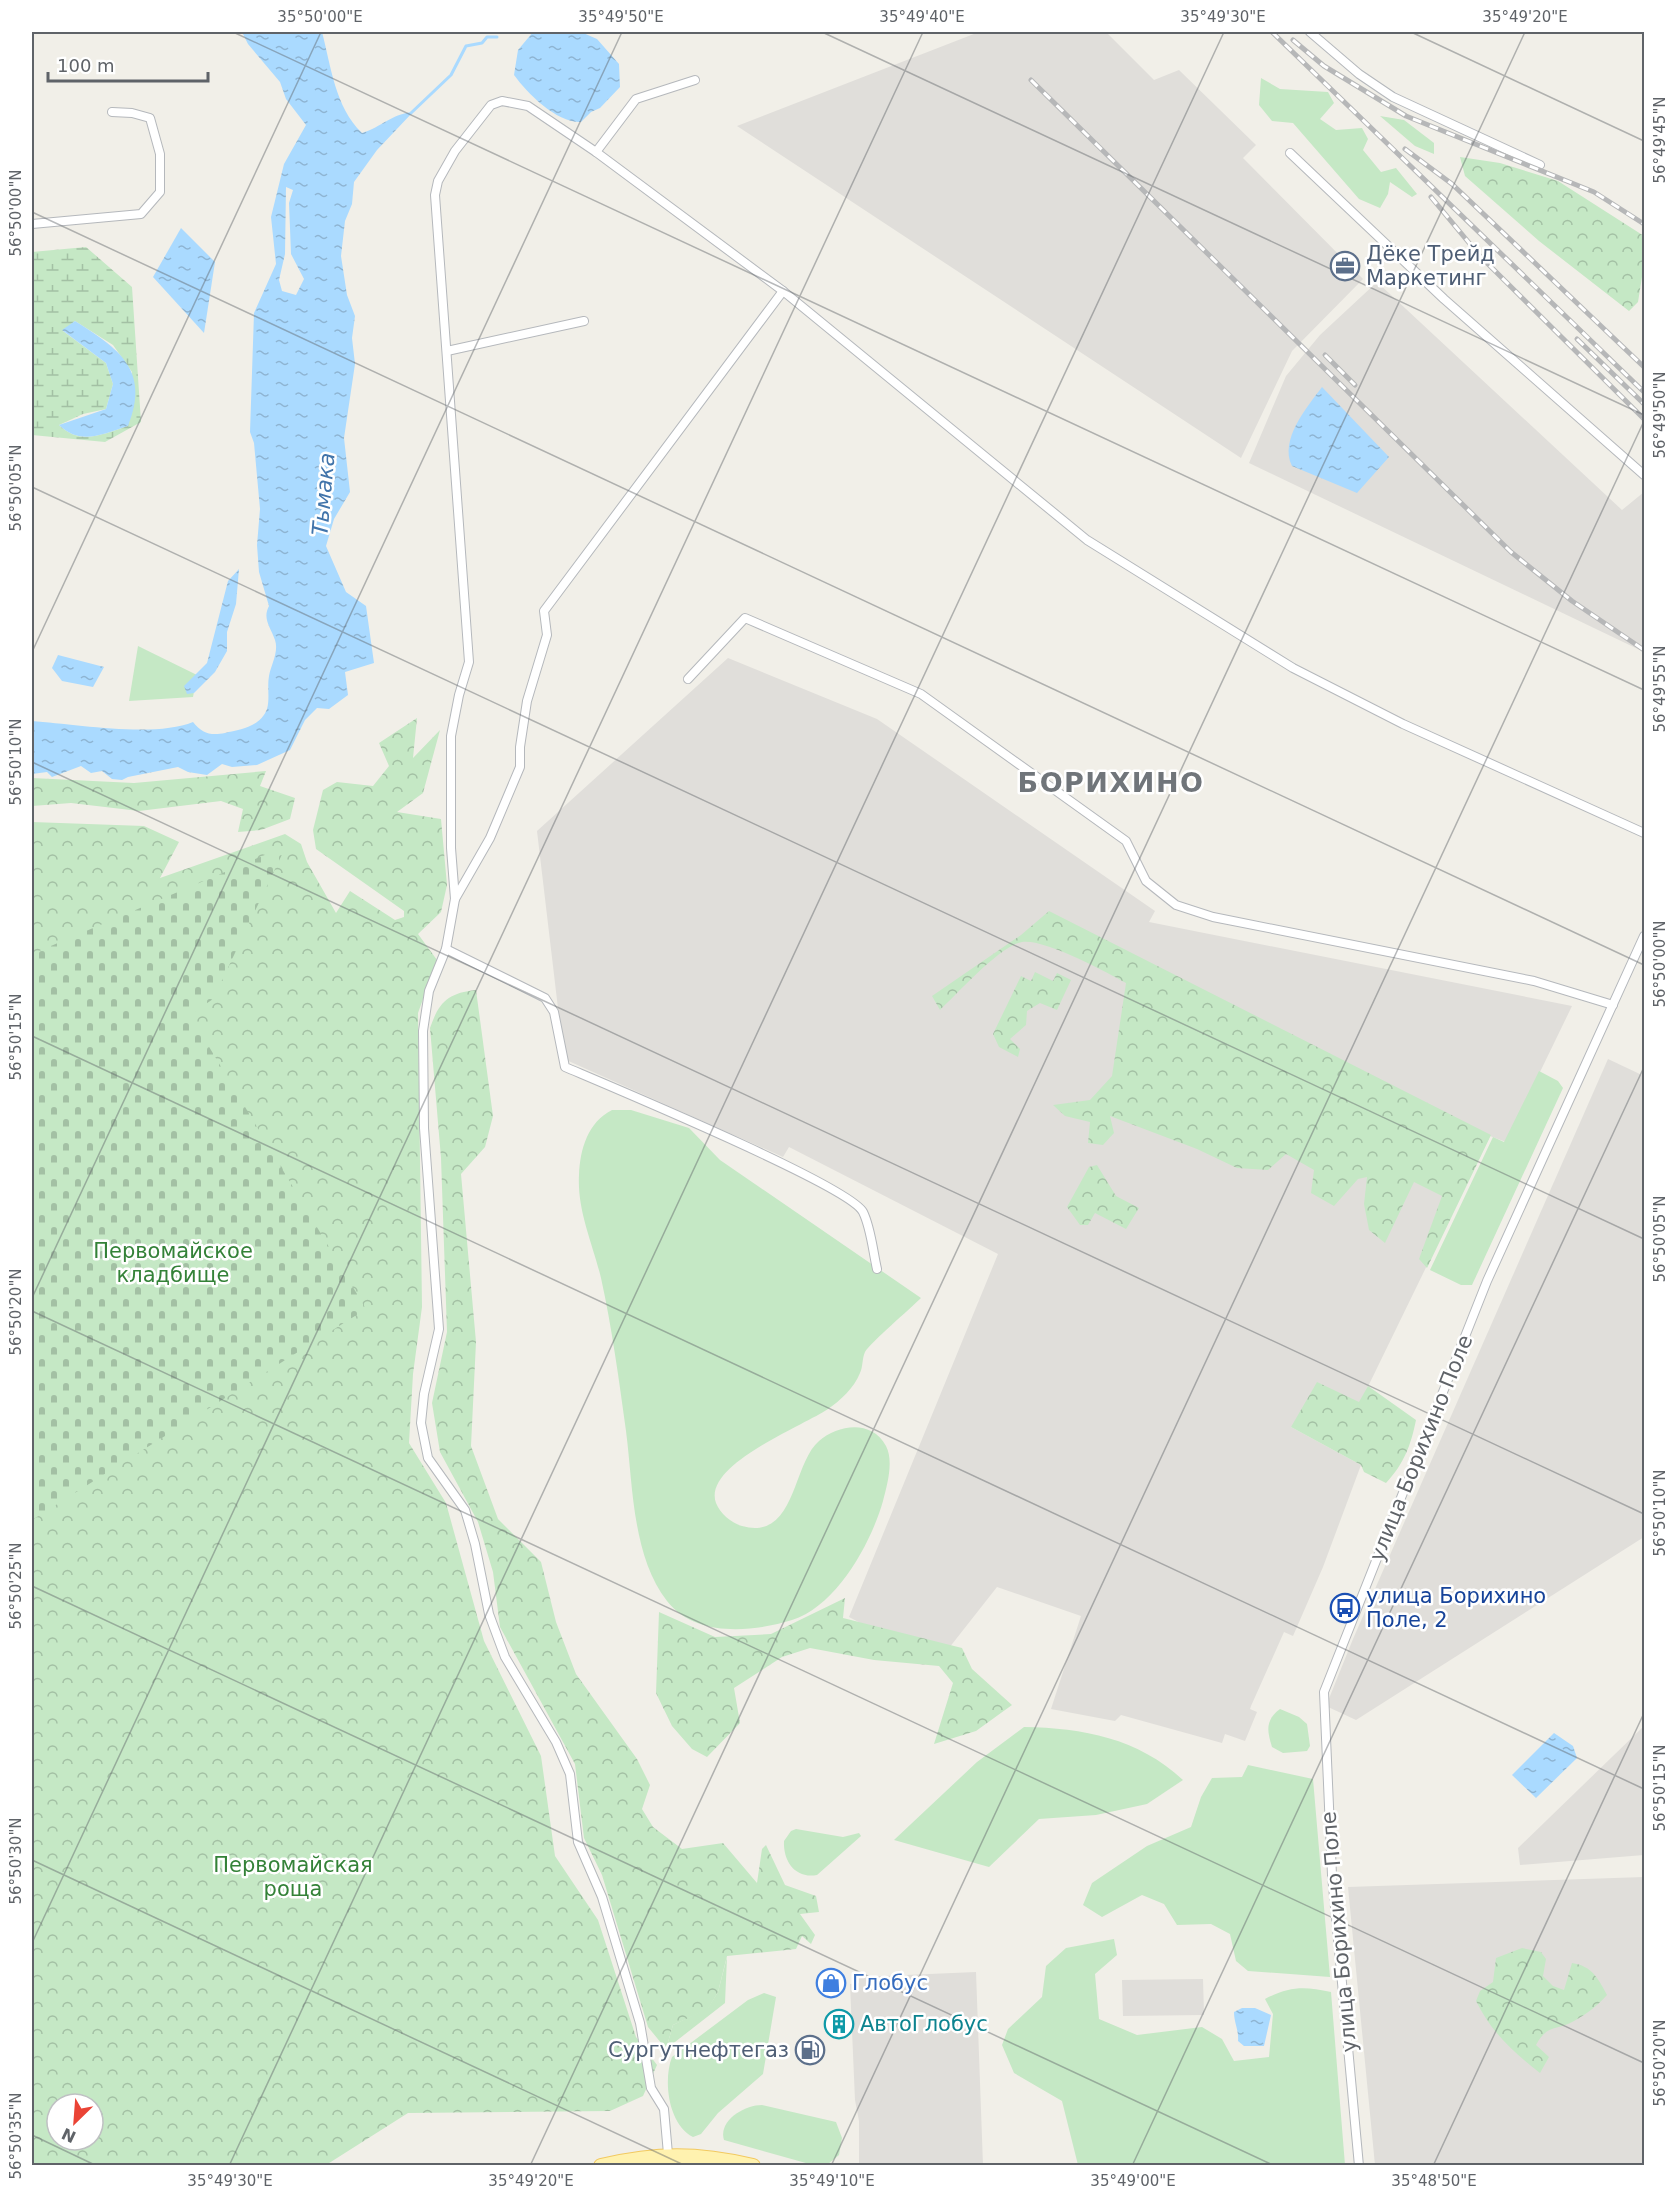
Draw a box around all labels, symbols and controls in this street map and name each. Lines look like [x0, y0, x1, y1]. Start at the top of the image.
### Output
text: 35°50'00"E [277, 8, 363, 26]
text: 35°49'50"E [578, 8, 664, 26]
text: 35°49'40"E [879, 8, 965, 26]
text: 35°49'30"E [1180, 8, 1266, 26]
text: 35°49'20"E [1482, 8, 1568, 26]
scale bar [48, 45, 208, 83]
text: 100 m [57, 55, 115, 76]
text: 56°49'45"N [1651, 96, 1669, 184]
text: 56°50'00"N [7, 169, 25, 257]
place label: Дёке Трейд Маркетинг [1366, 242, 1495, 290]
office icon: Дёке Трейд Маркетинг [1329, 250, 1361, 282]
text: 56°49'50"N [1651, 371, 1669, 459]
text: 56°50'05"N [7, 444, 25, 532]
water label: Тьмака [307, 451, 340, 537]
text: 56°49'55"N [1651, 645, 1669, 733]
text: 56°50'10"N [7, 718, 25, 806]
district label: БОРИХИНО [1018, 767, 1204, 798]
text: 56°50'00"N [1651, 920, 1669, 1008]
text: 56°50'15"N [7, 993, 25, 1081]
text: 56°50'05"N [1651, 1195, 1669, 1283]
park label: Первомайское кладбище [93, 1239, 253, 1287]
text: 56°50'20"N [7, 1268, 25, 1356]
street label: улица Борихино Поле [1365, 1331, 1477, 1565]
text: 56°50'10"N [1651, 1469, 1669, 1557]
text: 56°50'25"N [7, 1542, 25, 1630]
place label: улица Борихино Поле, 2 [1366, 1584, 1546, 1632]
bus stop icon: улица Борихино Поле, 2 [1329, 1592, 1361, 1624]
text: 56°50'15"N [1651, 1744, 1669, 1832]
street label: улица Борихино Поле [1317, 1810, 1361, 2054]
text: 56°50'30"N [7, 1817, 25, 1905]
park label: Первомайская роща [213, 1853, 373, 1901]
shop icon: Глобус [815, 1967, 847, 1999]
place label: Глобус [852, 1971, 928, 1995]
building icon: АвтоГлобус [823, 2008, 855, 2040]
place label: АвтоГлобус [860, 2012, 988, 2036]
text: 56°50'20"N [1651, 2019, 1669, 2107]
fuel station icon: Сургутнефтегаз [794, 2034, 826, 2066]
place label: Сургутнефтегаз [608, 2038, 789, 2062]
text: 56°50'35"N [7, 2092, 25, 2180]
north arrow [45, 2092, 105, 2152]
text: N [59, 2124, 79, 2147]
text: 35°49'30"E [187, 2172, 273, 2190]
text: 35°49'20"E [488, 2172, 574, 2190]
text: 35°49'10"E [789, 2172, 875, 2190]
text: 35°49'00"E [1090, 2172, 1176, 2190]
text: 35°48'50"E [1391, 2172, 1477, 2190]

